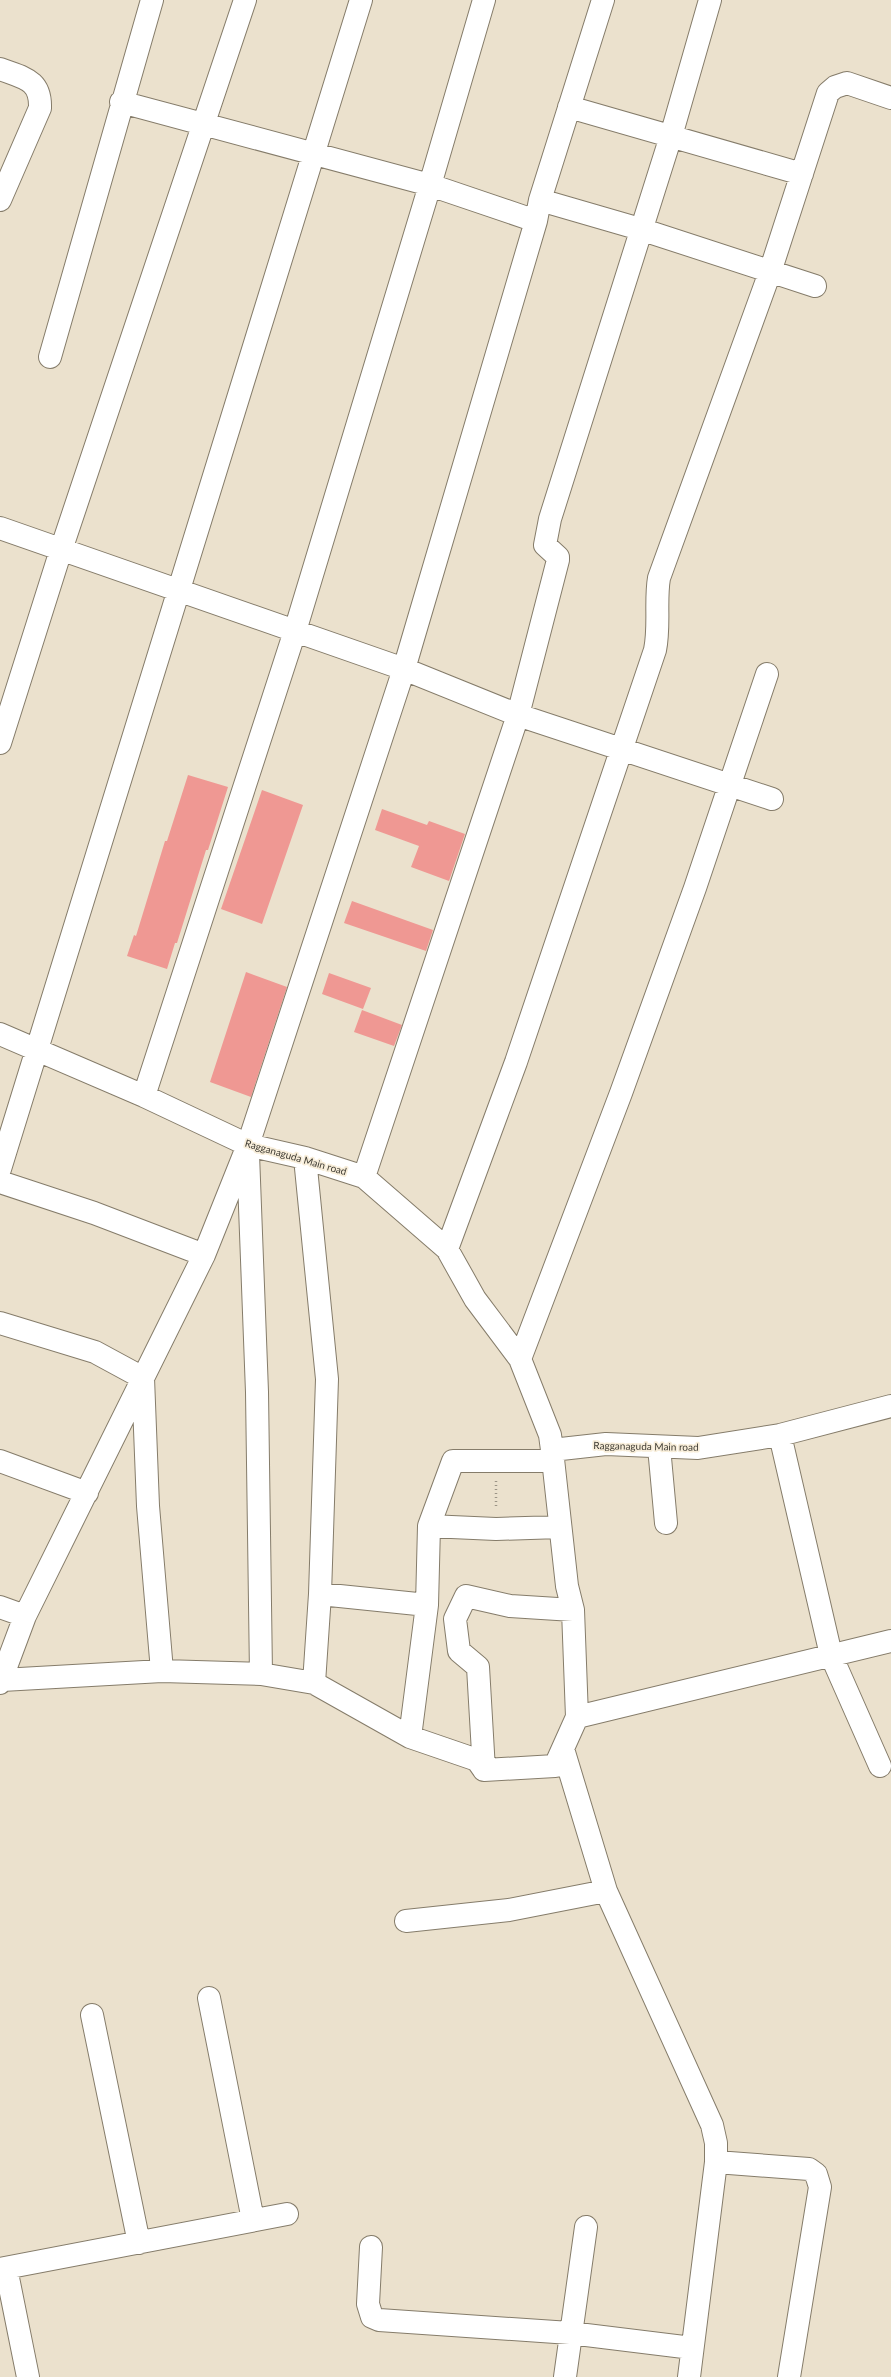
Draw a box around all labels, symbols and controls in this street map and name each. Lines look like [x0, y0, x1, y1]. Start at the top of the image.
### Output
street label: Ragganaguda Main road [244, 1137, 348, 1177]
street label: Ragganaguda Main road [593, 1439, 699, 1453]

